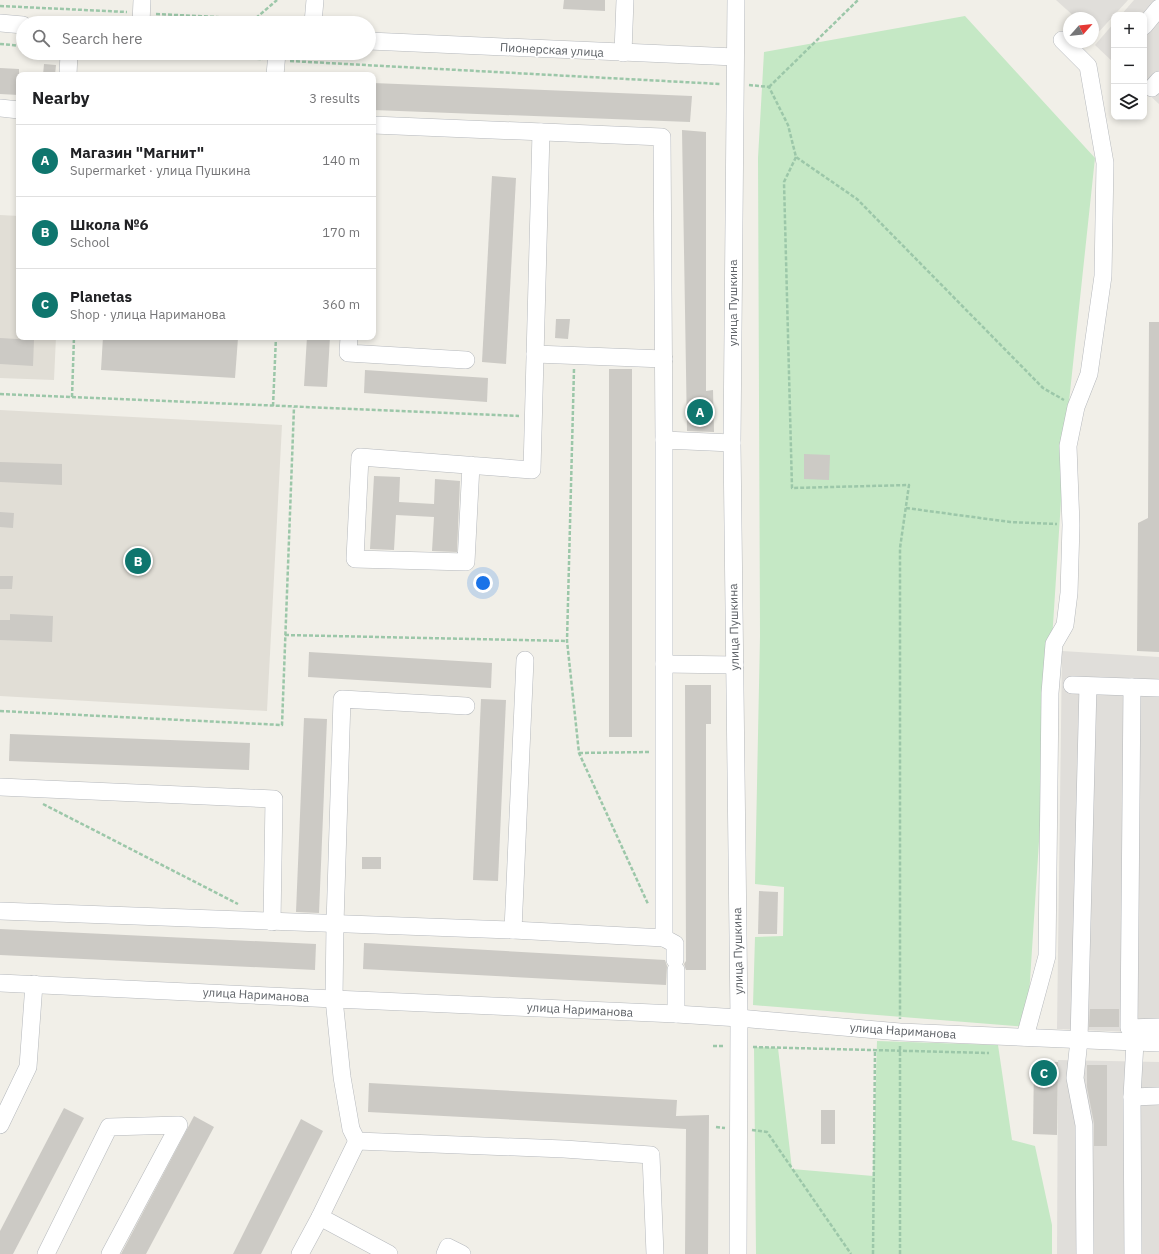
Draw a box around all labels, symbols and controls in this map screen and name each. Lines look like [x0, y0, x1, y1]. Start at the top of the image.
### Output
north arrow [1063, 12, 1099, 48]
map controls [1111, 12, 1147, 120]
button: + [1111, 12, 1147, 48]
search box [16, 16, 376, 60]
icon: search [30, 27, 52, 49]
text: Search here [62, 29, 142, 48]
street label: Пионерская улица [500, 39, 605, 60]
button: − [1111, 48, 1147, 84]
button: layers [1111, 84, 1147, 120]
text: Nearby [32, 87, 90, 109]
text: 3 results [309, 90, 360, 107]
text: Магазин "Магнит" [70, 143, 204, 162]
text: A [41, 152, 49, 169]
text: 140 m [322, 152, 360, 169]
text: Supermarket · улица Пушкина [70, 162, 250, 179]
text: Школа №6 [70, 215, 149, 234]
text: B [41, 224, 49, 241]
text: 170 m [322, 224, 360, 241]
text: School [70, 234, 110, 251]
street label: улица Пушкина [725, 259, 740, 347]
text: Planetas [70, 287, 132, 306]
text: C [41, 296, 49, 313]
text: 360 m [322, 296, 360, 313]
text: Shop · улица Нариманова [70, 306, 226, 323]
pin: A [687, 397, 713, 427]
pin: B [125, 546, 151, 576]
your location [473, 573, 493, 593]
street label: улица Пушкина [725, 583, 742, 671]
street label: улица Пушкина [729, 907, 746, 995]
street label: улица Нариманова [202, 984, 310, 1005]
street label: улица Нариманова [526, 999, 634, 1020]
street label: улица Нариманова [849, 1019, 957, 1042]
pin: C [1031, 1058, 1057, 1088]

